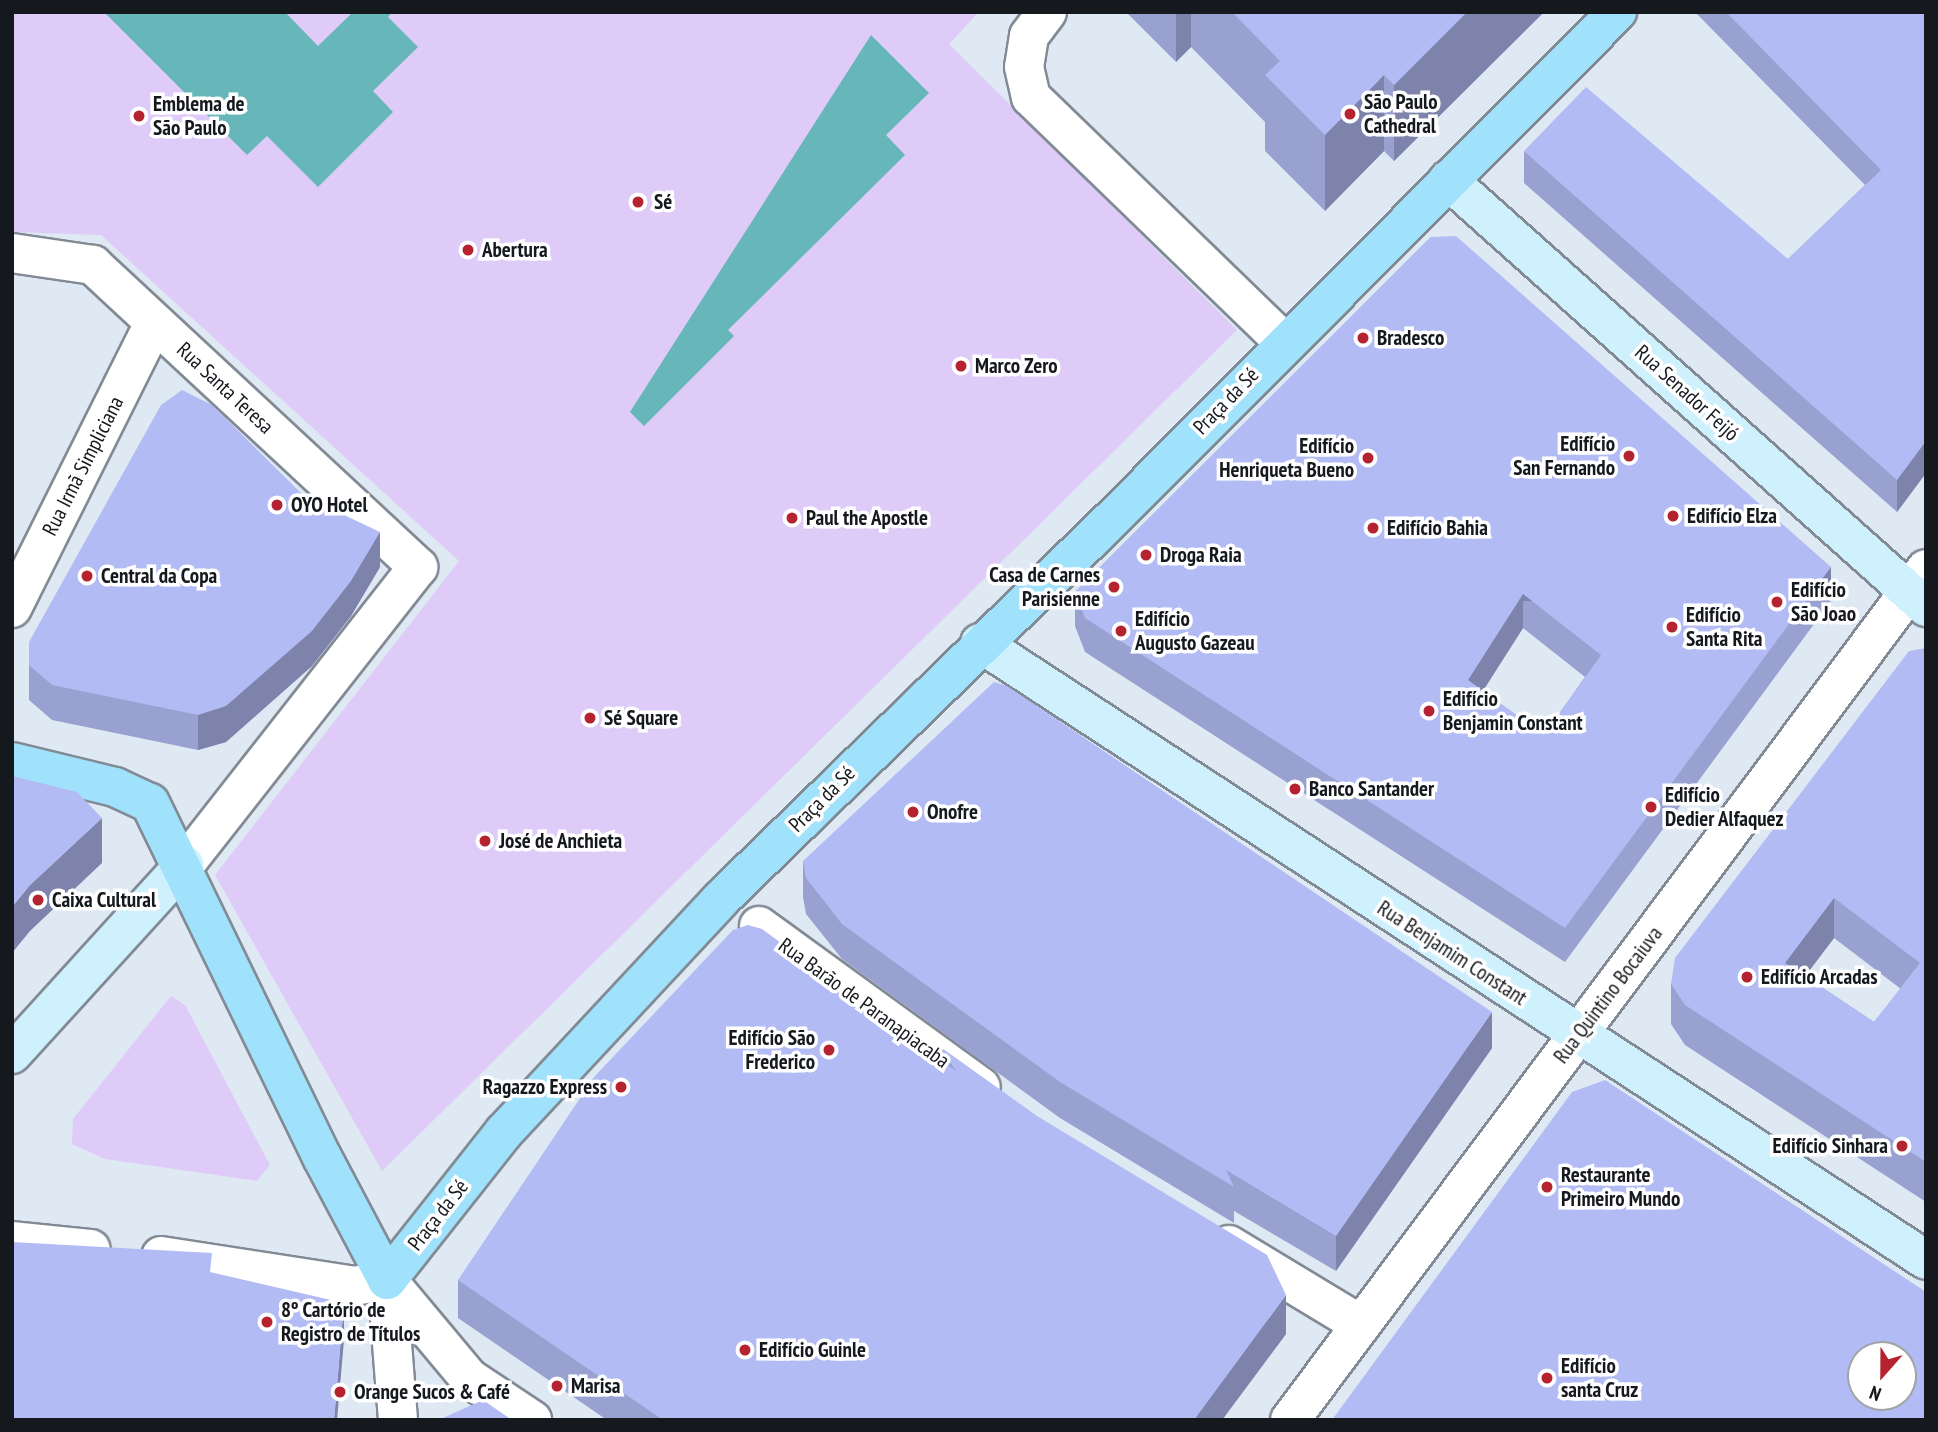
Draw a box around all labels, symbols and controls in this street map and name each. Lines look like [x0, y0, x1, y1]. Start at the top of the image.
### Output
place label: São Paulo Cathedral [1364, 89, 1438, 139]
place label: Emblema de São Paulo [153, 91, 245, 141]
marker: São Paulo Cathedral [1342, 106, 1358, 122]
marker: Emblema de São Paulo [131, 108, 147, 124]
place label: Sé [654, 189, 672, 215]
marker: Sé [628, 192, 648, 212]
place label: Abertura [482, 237, 548, 263]
marker: Abertura [460, 242, 476, 258]
place label: Bradesco [1377, 325, 1444, 351]
marker: Bradesco [1355, 330, 1371, 346]
street label: Rua Santa Teresa [171, 337, 279, 439]
street label: Rua Senador Feijó [1630, 340, 1744, 446]
place label: Marco Zero [975, 353, 1058, 379]
marker: Marco Zero [953, 358, 969, 374]
street label: Praça da Sé [1188, 362, 1264, 440]
street label: Rua Irmã Simpliciana [37, 392, 129, 540]
place label: Edifício San Fernando [1513, 431, 1615, 481]
place label: Edifício Henriqueta Bueno [1219, 433, 1354, 483]
marker: Edifício San Fernando [1621, 448, 1637, 464]
marker: Edifício Henriqueta Bueno [1360, 450, 1376, 466]
place label: OYO Hotel [291, 492, 368, 518]
marker: OYO Hotel [269, 497, 285, 513]
place label: Edifício Elza [1687, 503, 1777, 529]
place label: Paul the Apostle [806, 505, 929, 531]
marker: Edifício Elza [1665, 508, 1681, 524]
marker: Paul the Apostle [784, 510, 800, 526]
place label: Edifício Bahia [1387, 515, 1488, 541]
marker: Edifício Bahia [1365, 520, 1381, 536]
place label: Droga Raia [1160, 542, 1242, 568]
marker: Droga Raia [1138, 547, 1154, 563]
place label: Casa de Carnes Parisienne [989, 562, 1100, 612]
place label: Central da Copa [101, 563, 217, 589]
marker: Central da Copa [79, 568, 95, 584]
place label: Edifício São Joao [1791, 577, 1856, 627]
marker: Casa de Carnes Parisienne [1106, 579, 1122, 595]
marker: Edifício São Joao [1769, 594, 1785, 610]
place label: Edifício Santa Rita [1686, 602, 1762, 652]
place label: Edifício Augusto Gazeau [1135, 606, 1255, 656]
marker: Edifício Santa Rita [1664, 619, 1680, 635]
marker: Edifício Augusto Gazeau [1113, 623, 1129, 639]
place label: Edifício Benjamin Constant [1443, 686, 1583, 736]
marker: Edifício Benjamin Constant [1421, 703, 1437, 719]
place label: Sé Square [604, 705, 678, 731]
marker: Sé Square [582, 710, 598, 726]
street label: Praça da Sé [784, 761, 860, 837]
place label: Banco Santander [1309, 776, 1434, 802]
marker: Banco Santander [1287, 781, 1303, 797]
place label: Edifício Dedier Alfaquez [1665, 782, 1784, 832]
place label: Onofre [927, 799, 978, 825]
marker: Edifício Dedier Alfaquez [1643, 799, 1659, 815]
marker: Onofre [905, 804, 921, 820]
place label: José de Anchieta [499, 828, 623, 854]
marker: José de Anchieta [477, 833, 493, 849]
place label: Caixa Cultural [52, 887, 156, 913]
marker: Caixa Cultural [30, 892, 46, 908]
street label: Rua Benjamim Constant [1373, 895, 1531, 1011]
street label: Rua Quintino Bocaiuva [1548, 922, 1668, 1068]
street label: Rua Barão de Paranapiacaba [774, 933, 954, 1073]
place label: Edifício Arcadas [1761, 964, 1878, 990]
marker: Edifício Arcadas [1739, 969, 1755, 985]
place label: Edifício São Frederico [729, 1025, 815, 1075]
marker: Edifício São Frederico [821, 1042, 837, 1058]
place label: Ragazzo Express [483, 1074, 607, 1100]
marker: Ragazzo Express [613, 1079, 629, 1095]
place label: Edifício Sinhara [1773, 1133, 1888, 1159]
marker: Edifício Sinhara [1894, 1138, 1910, 1154]
place label: Restaurante Primeiro Mundo [1561, 1162, 1680, 1212]
street label: Praça da Sé [403, 1175, 473, 1255]
marker: Restaurante Primeiro Mundo [1539, 1179, 1555, 1195]
place label: 8º Cartório de Registro de Títulos [281, 1297, 421, 1347]
marker: 8º Cartório de Registro de Títulos [259, 1314, 275, 1330]
place label: Edifício Guinle [759, 1337, 866, 1363]
north arrow [1847, 1341, 1917, 1411]
marker: Edifício Guinle [737, 1342, 753, 1358]
place label: Edifício santa Cruz [1561, 1353, 1638, 1403]
marker: Edifício santa Cruz [1539, 1370, 1555, 1386]
place label: Marisa [571, 1373, 621, 1399]
marker: Marisa [549, 1378, 565, 1394]
place label: Orange Sucos & Café [354, 1379, 510, 1405]
text: N [1866, 1381, 1884, 1407]
marker: Orange Sucos & Café [332, 1384, 348, 1400]

